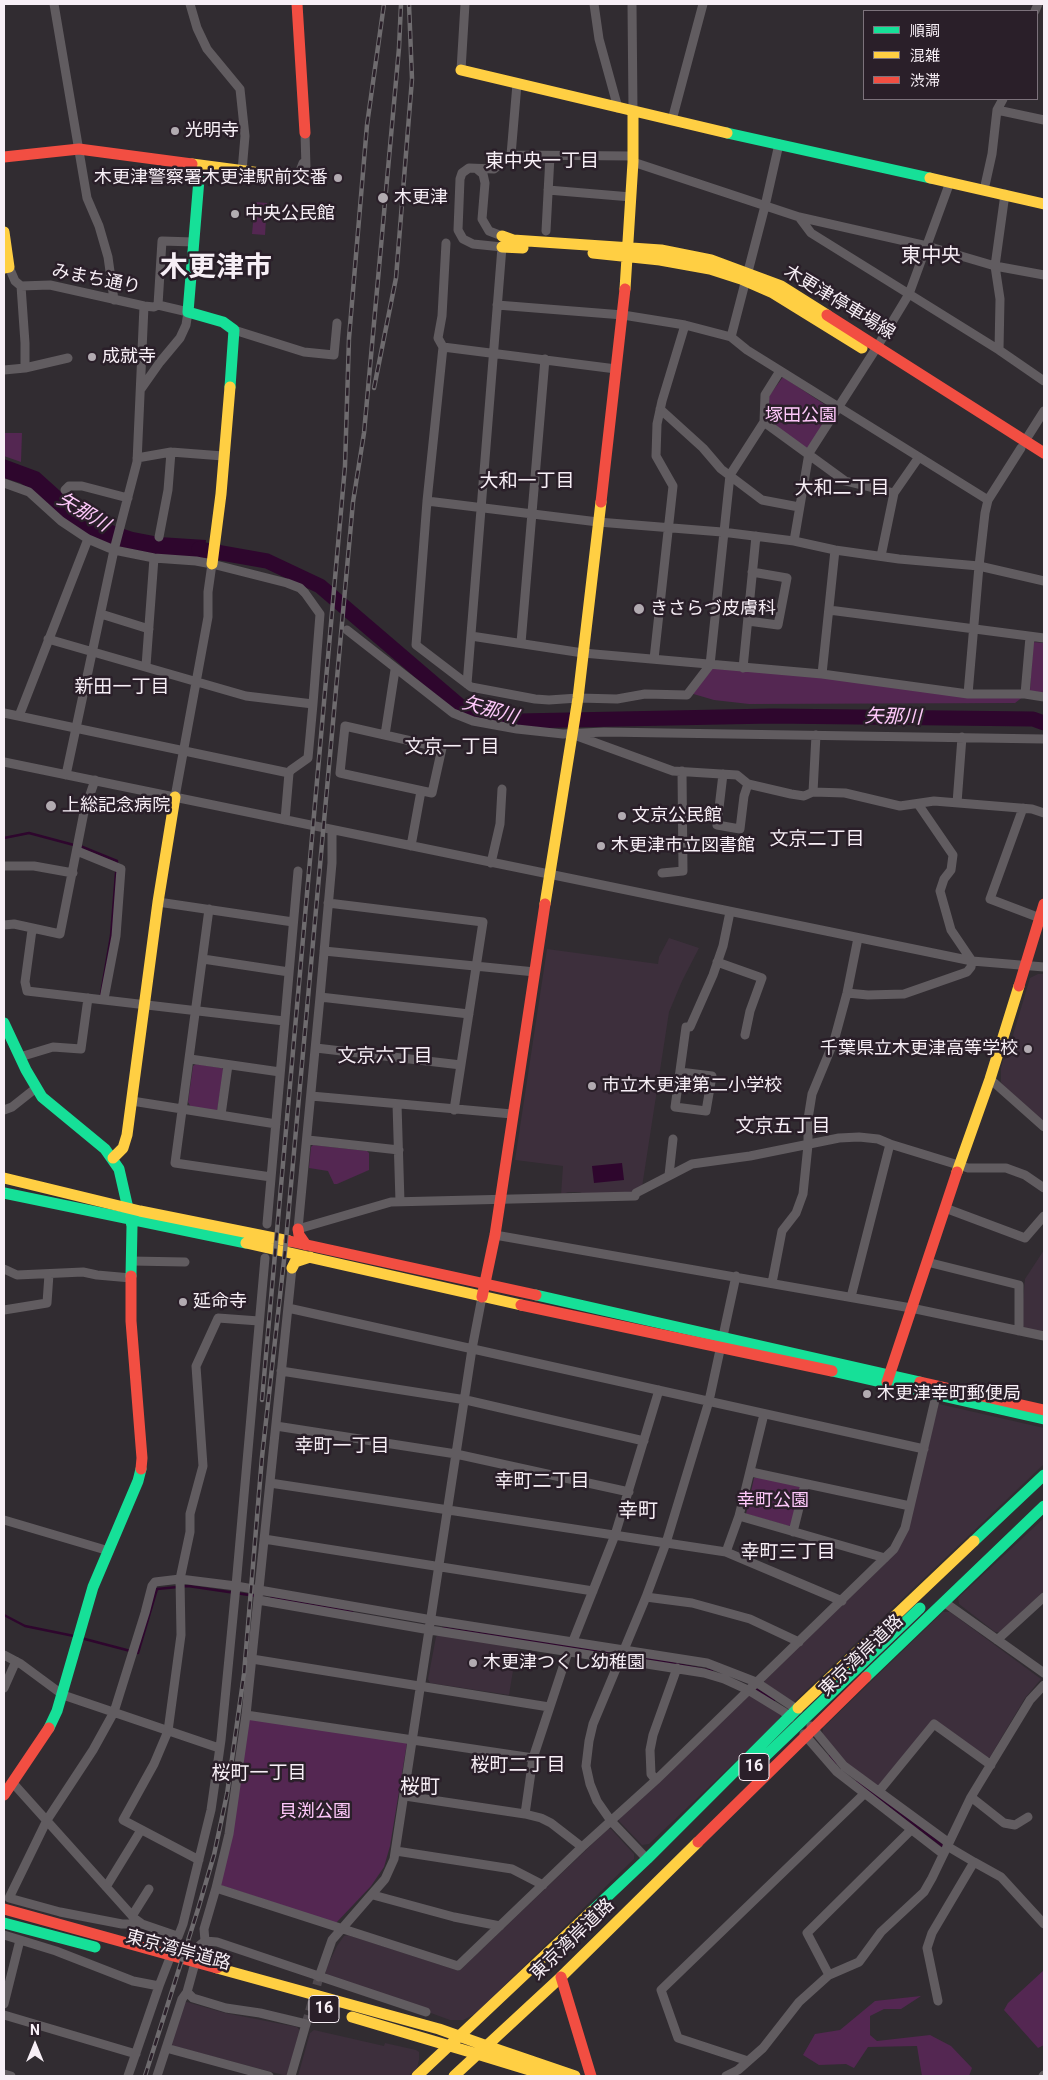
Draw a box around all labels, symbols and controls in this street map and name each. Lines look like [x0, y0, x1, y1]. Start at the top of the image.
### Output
legend [863, 10, 1038, 100]
text: 順調 [910, 22, 940, 40]
text: 混雑 [910, 47, 940, 65]
text: 渋滞 [910, 72, 940, 90]
place label: 光明寺 [185, 120, 239, 142]
marker: 光明寺 [169, 125, 181, 137]
district label: 東中央一丁目 [485, 151, 599, 173]
place label: 木更津警察署木更津駅前交番 [94, 167, 328, 189]
marker: 木更津警察署木更津駅前交番 [332, 172, 344, 184]
place label: 木更津 [394, 187, 448, 209]
marker: 木更津 [376, 191, 390, 205]
place label: 中央公民館 [245, 203, 335, 225]
marker: 中央公民館 [229, 208, 241, 220]
district label: 東中央 [901, 245, 961, 269]
district label: 木更津市 [160, 252, 272, 286]
street label: みまち通り [50, 261, 142, 299]
street label: 木更津停車場線 [779, 261, 899, 345]
place label: 成就寺 [102, 346, 156, 368]
marker: 成就寺 [86, 351, 98, 363]
park label: 塚田公園 [765, 405, 837, 427]
district label: 大和一丁目 [480, 471, 574, 493]
district label: 大和二丁目 [795, 478, 889, 500]
water label: 矢那川 [53, 489, 113, 537]
place label: きさらづ皮膚科 [650, 598, 776, 620]
marker: きさらづ皮膚科 [632, 602, 646, 616]
district label: 新田一丁目 [75, 677, 169, 699]
water label: 矢那川 [459, 692, 521, 730]
water label: 矢那川 [864, 706, 922, 730]
district label: 文京一丁目 [405, 737, 499, 759]
place label: 上総記念病院 [62, 795, 170, 817]
marker: 上総記念病院 [44, 799, 58, 813]
place label: 文京公民館 [632, 805, 722, 827]
marker: 文京公民館 [616, 810, 628, 822]
district label: 文京二丁目 [770, 829, 864, 851]
place label: 木更津市立図書館 [611, 835, 755, 857]
marker: 木更津市立図書館 [595, 840, 607, 852]
place label: 千葉県立木更津高等学校 [820, 1038, 1018, 1060]
marker: 千葉県立木更津高等学校 [1022, 1043, 1034, 1055]
district label: 文京六丁目 [338, 1046, 432, 1068]
place label: 市立木更津第二小学校 [602, 1075, 782, 1097]
marker: 市立木更津第二小学校 [586, 1080, 598, 1092]
district label: 文京五丁目 [736, 1116, 830, 1138]
place label: 延命寺 [193, 1291, 247, 1313]
marker: 延命寺 [177, 1296, 189, 1308]
place label: 木更津幸町郵便局 [877, 1383, 1021, 1405]
marker: 木更津幸町郵便局 [861, 1388, 873, 1400]
district label: 幸町一丁目 [295, 1436, 389, 1458]
district label: 幸町二丁目 [495, 1471, 589, 1493]
park label: 幸町公園 [737, 1490, 809, 1512]
district label: 幸町 [618, 1500, 658, 1524]
district label: 幸町三丁目 [741, 1542, 835, 1564]
street label: 東京湾岸道路 [816, 1611, 908, 1701]
place label: 木更津つくし幼稚園 [483, 1652, 645, 1674]
marker: 木更津つくし幼稚園 [467, 1657, 479, 1669]
road number: 16 [739, 1754, 769, 1780]
district label: 桜町二丁目 [471, 1755, 565, 1777]
district label: 桜町一丁目 [212, 1763, 306, 1785]
district label: 桜町 [400, 1776, 440, 1800]
park label: 貝渕公園 [279, 1801, 351, 1823]
street label: 東京湾岸道路 [527, 1895, 619, 1985]
street label: 東京湾岸道路 [123, 1927, 233, 1975]
road number: 16 [309, 1996, 339, 2022]
north arrow [10, 2020, 60, 2070]
text: N [30, 2022, 40, 2038]

